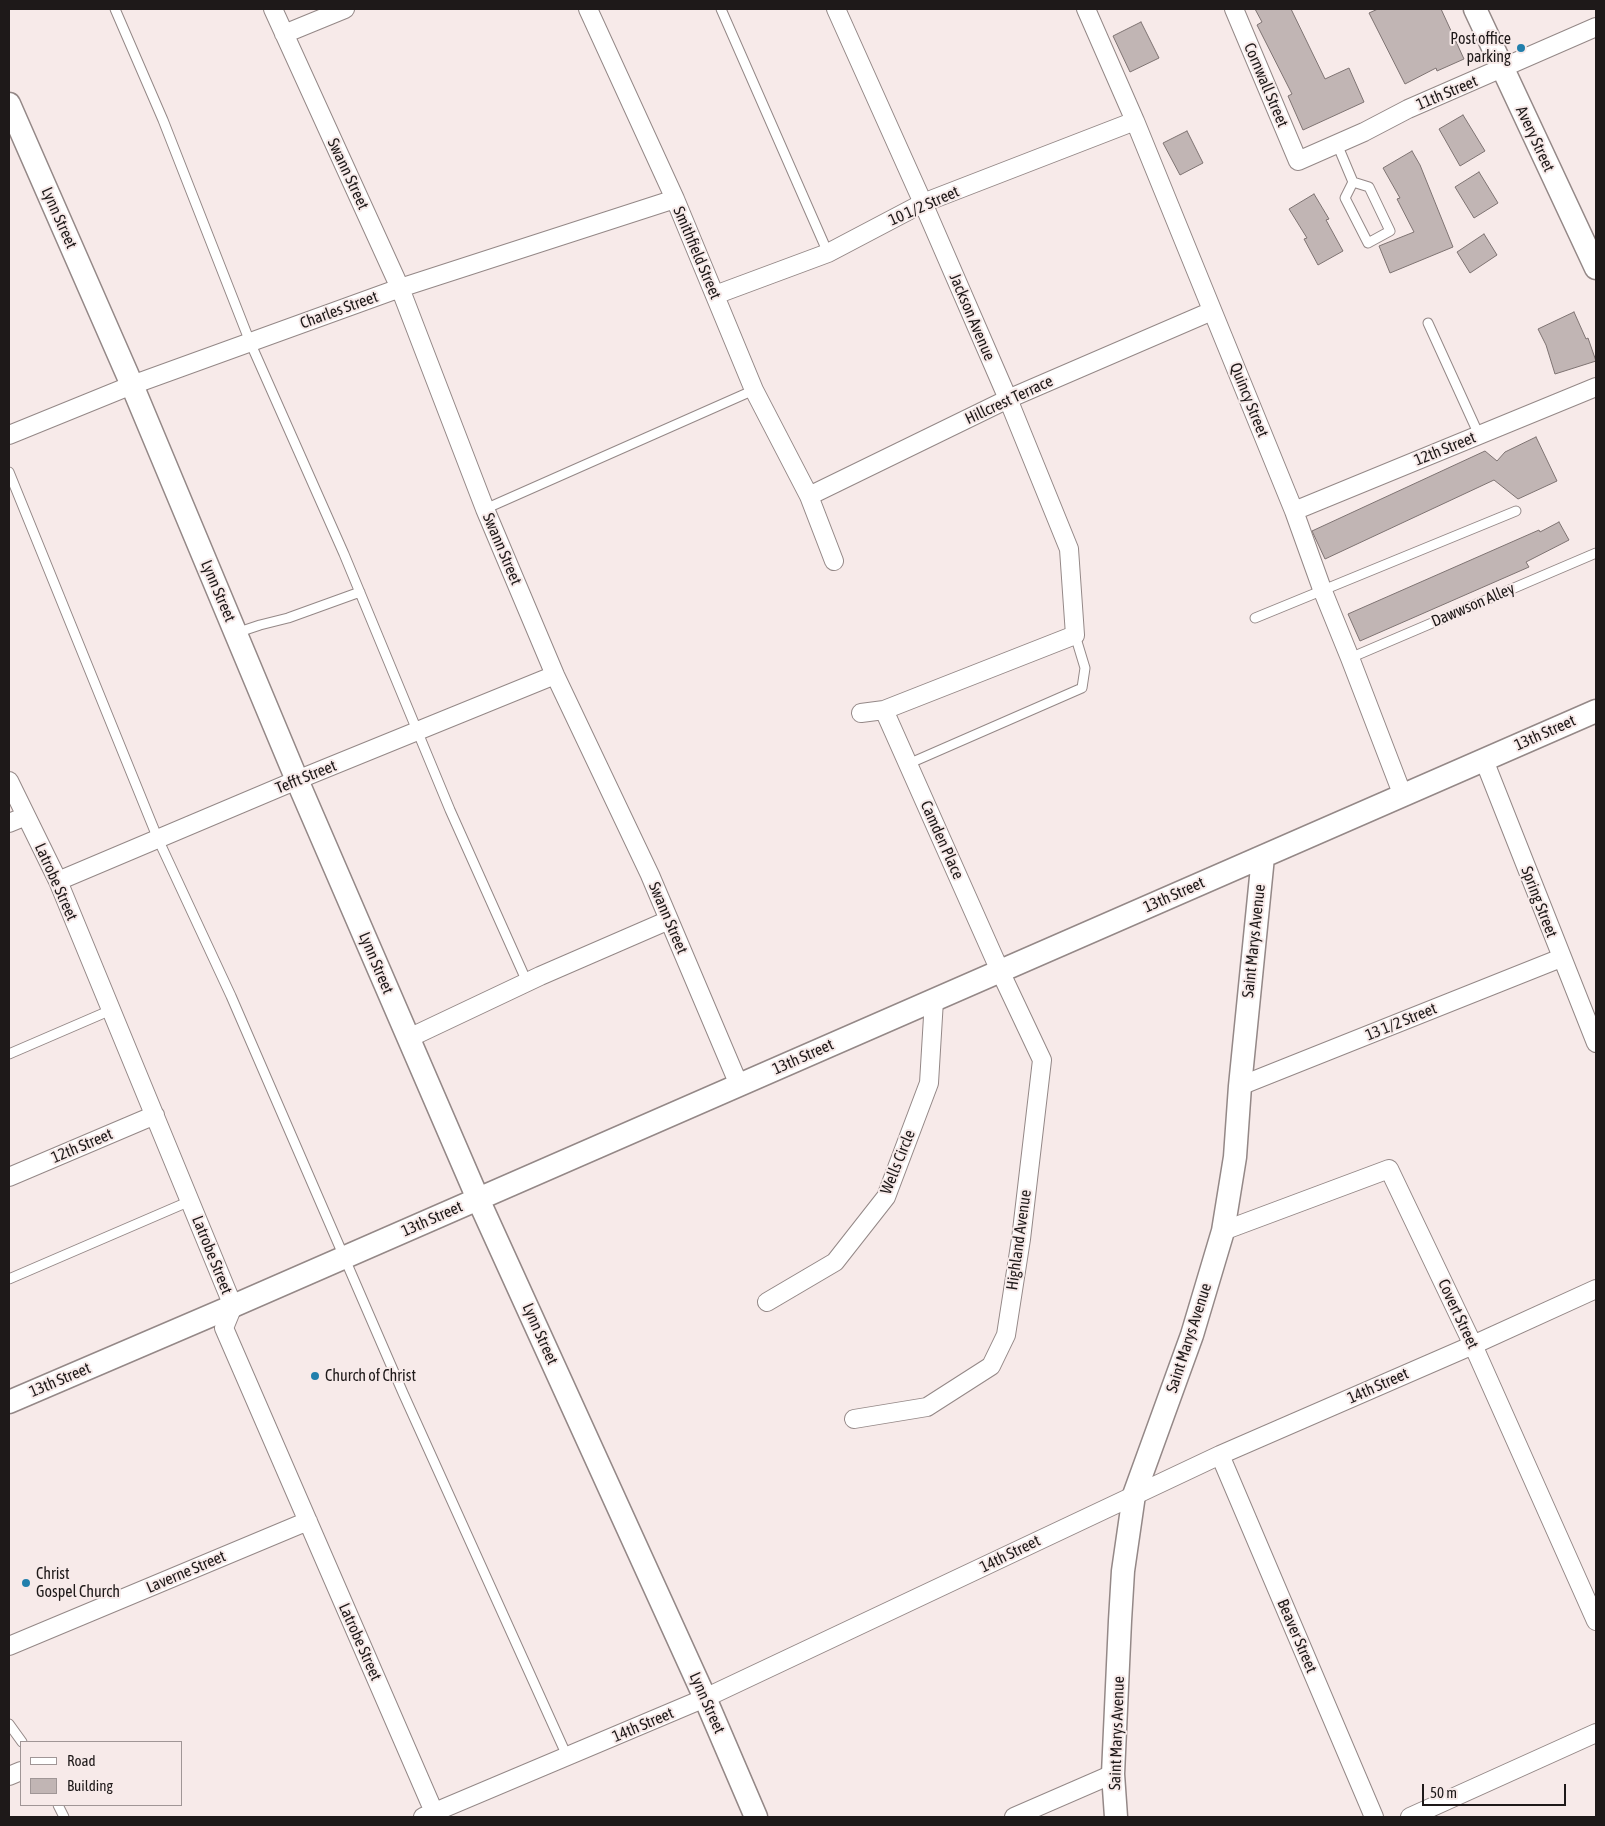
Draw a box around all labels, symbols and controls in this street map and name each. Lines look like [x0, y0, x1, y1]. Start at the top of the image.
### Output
place label: Post office parking [1450, 29, 1511, 67]
street label: Cornwall Street [1240, 40, 1292, 130]
marker: Post office parking [1515, 42, 1527, 54]
street label: 11th Street [1413, 72, 1481, 114]
street label: Avery Street [1511, 103, 1559, 175]
street label: Swann Street [323, 135, 373, 213]
street label: 10 1/2 Street [886, 182, 962, 230]
street label: Lynn Street [37, 184, 81, 252]
street label: Smithfield Street [669, 204, 725, 302]
street label: Jackson Avenue [945, 270, 999, 364]
street label: Charles Street [297, 287, 381, 333]
street label: Quincy Street [1225, 360, 1273, 440]
street label: Hillcrest Terrace [962, 371, 1056, 429]
street label: 12th Street [1411, 428, 1479, 470]
street label: Swann Street [478, 510, 526, 588]
street label: Lynn Street [196, 557, 240, 625]
street label: Dawwson Alley [1429, 579, 1517, 631]
street label: 13th Street [1512, 711, 1578, 755]
street label: Tefft Street [273, 756, 339, 798]
street label: Camden Place [916, 798, 968, 882]
street label: Latrobe Street [30, 840, 82, 924]
street label: Spring Street [1517, 864, 1561, 940]
street label: 13th Street [1141, 873, 1207, 917]
street label: Swann Street [644, 879, 692, 957]
street label: Saint Marys Avenue [1238, 883, 1270, 999]
street label: Lynn Street [354, 929, 398, 997]
street label: 13 1/2 Street [1363, 999, 1439, 1045]
street label: 13th Street [770, 1035, 836, 1079]
street label: 12th Street [48, 1125, 116, 1167]
street label: Wells Circle [876, 1127, 920, 1197]
street label: Highland Avenue [1002, 1189, 1036, 1291]
street label: 13th Street [399, 1197, 465, 1241]
street label: Latrobe Street [188, 1213, 236, 1297]
street label: Covert Street [1434, 1276, 1482, 1352]
street label: Saint Marys Avenue [1162, 1281, 1216, 1395]
street label: Lynn Street [518, 1300, 562, 1368]
street label: 13th Street [26, 1359, 94, 1401]
street label: 14th Street [1345, 1364, 1411, 1408]
place label: Church of Christ [325, 1366, 416, 1386]
marker: Church of Christ [309, 1370, 321, 1382]
street label: 14th Street [977, 1531, 1043, 1577]
street label: Laverne Street [143, 1547, 229, 1597]
place label: Christ Gospel Church [36, 1564, 120, 1602]
marker: Christ Gospel Church [20, 1577, 32, 1589]
street label: Beaver Street [1273, 1596, 1321, 1676]
street label: Latrobe Street [334, 1600, 386, 1684]
street label: Lynn Street [685, 1669, 729, 1737]
street label: Saint Marys Avenue [1105, 1676, 1129, 1790]
street label: 14th Street [609, 1704, 677, 1746]
legend [20, 1741, 182, 1806]
text: Road [67, 1752, 96, 1769]
scale bar [1425, 1774, 1569, 1806]
text: Building [67, 1777, 113, 1794]
text: 50 m [1430, 1784, 1457, 1801]

